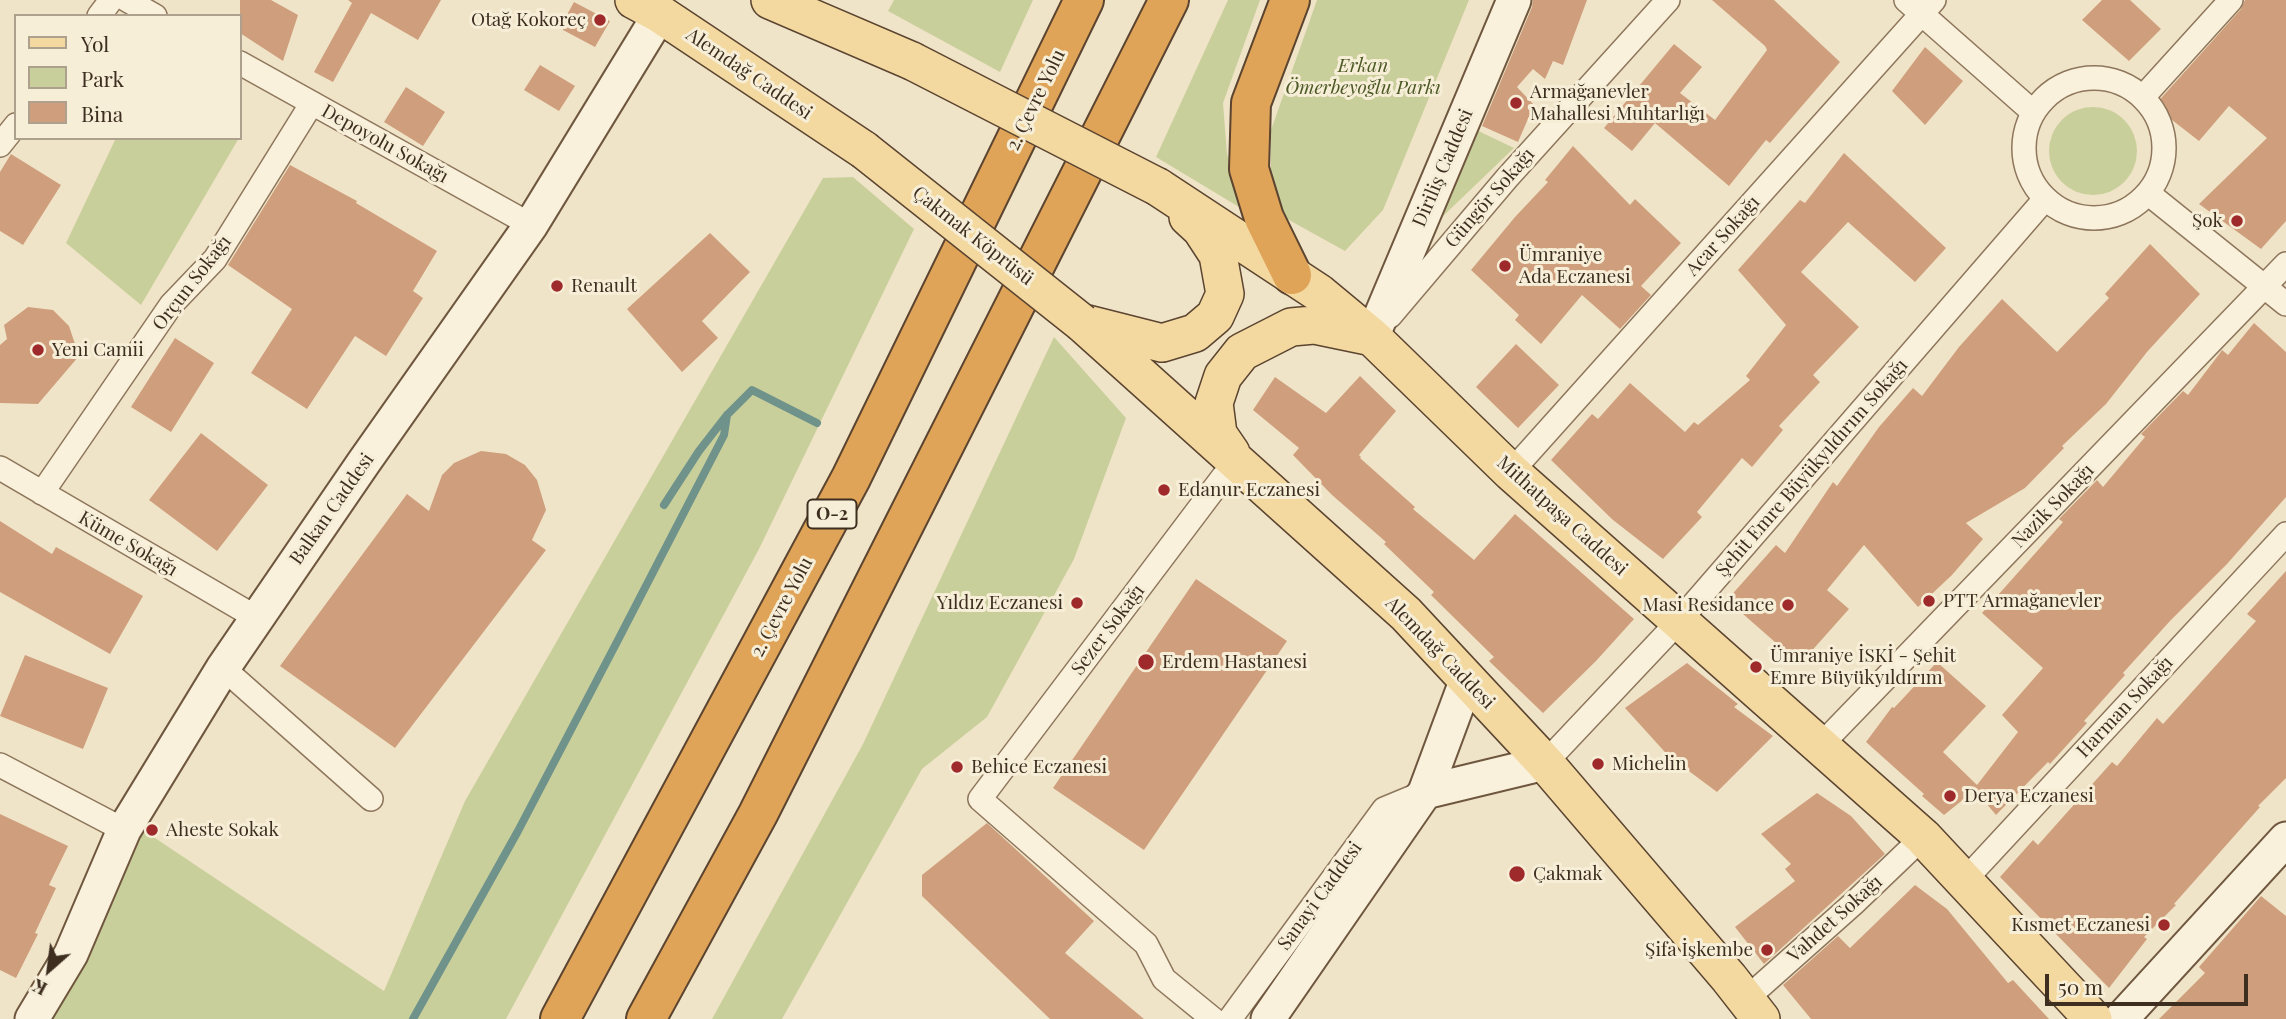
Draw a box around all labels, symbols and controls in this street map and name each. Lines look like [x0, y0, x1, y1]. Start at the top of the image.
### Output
place label: Otağ Kokoreç [471, 9, 586, 31]
marker: Otağ Kokoreç [592, 12, 608, 28]
legend [14, 14, 242, 140]
street label: Alemdağ Caddesi [682, 23, 816, 125]
text: Yol [81, 29, 109, 57]
street label: 2. Çevre Yolu [1002, 46, 1070, 154]
park label: Erkan Ömerbeyoğlu Parkı [1285, 55, 1441, 99]
text: Park [81, 64, 124, 92]
place label: Armağanevler Mahallesi Muhtarlığı [1530, 81, 1705, 125]
marker: Armağanevler Mahallesi Muhtarlığı [1508, 95, 1524, 111]
text: Bina [81, 99, 123, 127]
street label: Depoyolu Sokağı [318, 100, 452, 188]
street label: Diriliş Caddesi [1408, 106, 1478, 230]
street label: Güngör Sokağı [1440, 143, 1540, 253]
street label: Çakmak Köprüsü [908, 182, 1038, 290]
street label: Acar Sokağı [1681, 191, 1765, 281]
place label: Şok [2192, 210, 2223, 232]
marker: Şok [2229, 213, 2245, 229]
street label: Orçun Sokağı [148, 231, 236, 335]
place label: Ümraniye Ada Eczanesi [1519, 244, 1631, 288]
marker: Ümraniye Ada Eczanesi [1497, 258, 1513, 274]
place label: Renault [571, 275, 637, 297]
marker: Renault [549, 278, 565, 294]
place label: Yeni Camii [52, 339, 144, 361]
marker: Yeni Camii [30, 342, 46, 358]
street label: Şehit Emre Büyükyıldırım Sokağı [1711, 354, 1913, 582]
street label: Balkan Caddesi [285, 449, 379, 569]
street label: Mithatpaşa Caddesi [1492, 451, 1632, 581]
street label: Nazik Sokağı [2007, 459, 2099, 553]
place label: Edanur Eczanesi [1178, 479, 1320, 501]
marker: Edanur Eczanesi [1156, 482, 1172, 498]
road number: O-2 [808, 500, 856, 528]
street label: Küme Sokağı [74, 507, 182, 581]
street label: 2. Çevre Yolu [746, 553, 818, 661]
street label: Sezer Sokağı [1067, 580, 1149, 680]
place label: PTT Armağanevler [1943, 590, 2102, 612]
place label: Yıldız Eczanesi [937, 592, 1063, 614]
street label: Alemdağ Caddesi [1381, 592, 1499, 714]
marker: PTT Armağanevler [1921, 593, 1937, 609]
place label: Masi Residance [1643, 594, 1774, 616]
marker: Yıldız Eczanesi [1069, 595, 1085, 611]
marker: Masi Residance [1780, 597, 1796, 613]
place label: Ümraniye İSKİ - Şehit Emre Büyükyıldırım [1770, 645, 1956, 689]
place label: Erdem Hastanesi [1162, 651, 1307, 673]
marker: Erdem Hastanesi [1136, 652, 1156, 672]
street label: Harman Sokağı [2072, 652, 2178, 762]
marker: Ümraniye İSKİ - Şehit Emre Büyükyıldırım [1748, 659, 1764, 675]
place label: Michelin [1612, 753, 1686, 775]
place label: Behice Eczanesi [971, 756, 1107, 778]
marker: Michelin [1590, 756, 1606, 772]
marker: Behice Eczanesi [949, 759, 965, 775]
place label: Derya Eczanesi [1964, 785, 2094, 807]
marker: Derya Eczanesi [1942, 788, 1958, 804]
place label: Aheste Sokak [166, 819, 279, 841]
marker: Aheste Sokak [144, 822, 160, 838]
street label: Sanayi Caddesi [1273, 837, 1367, 955]
place label: Çakmak [1533, 863, 1603, 885]
marker: Çakmak [1507, 864, 1527, 884]
street label: Vahdet Sokağı [1783, 871, 1887, 967]
place label: Kısmet Eczanesi [2011, 914, 2150, 936]
marker: Kısmet Eczanesi [2156, 917, 2172, 933]
north arrow [14, 935, 84, 1005]
place label: Şifa İşkembe [1645, 939, 1753, 961]
marker: Şifa İşkembe [1759, 942, 1775, 958]
scale bar [2048, 960, 2251, 1004]
text: 50 m [2058, 972, 2103, 1000]
text: K [27, 974, 51, 1003]

